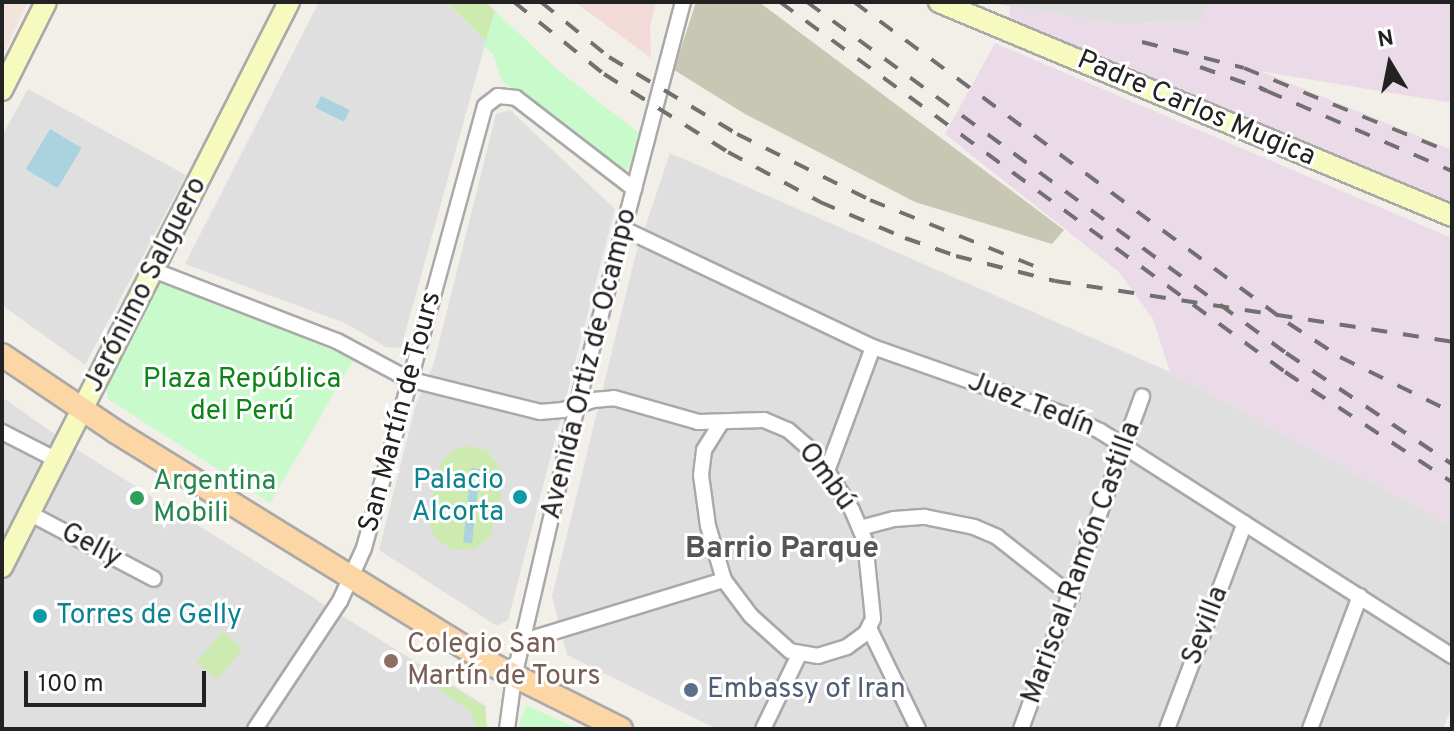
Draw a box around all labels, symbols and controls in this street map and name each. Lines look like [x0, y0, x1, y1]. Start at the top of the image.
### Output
north arrow [1350, 24, 1430, 104]
text: N [1376, 25, 1396, 55]
street label: Padre Carlos Mugica [1072, 44, 1320, 174]
street label: Jerónimo Salguero [77, 172, 215, 398]
street label: Avenida Ortiz de Ocampo [535, 205, 645, 523]
street label: San Martín de Tours [353, 287, 449, 537]
park label: Plaza República del Perú [143, 363, 341, 429]
street label: Juez Tedín [962, 365, 1100, 445]
street label: Mariscal Ramón Castilla [1015, 417, 1149, 709]
street label: Ombú [790, 436, 862, 518]
place label: Palacio Alcorta [412, 464, 504, 530]
place label: Argentina Mobili [153, 465, 276, 531]
marker: Palacio Alcorta [511, 488, 529, 506]
marker: Argentina Mobili [128, 489, 146, 507]
street label: Gelly [55, 516, 127, 576]
district label: Barrio Parque [685, 532, 879, 568]
street label: Sevilla [1176, 582, 1236, 670]
place label: Torres de Gelly [56, 599, 242, 633]
marker: Torres de Gelly [31, 607, 49, 625]
place label: Colegio San Martín de Tours [407, 628, 602, 694]
marker: Colegio San Martín de Tours [382, 652, 400, 670]
scale bar [28, 655, 210, 705]
text: 100 m [38, 670, 104, 700]
place label: Embassy of Iran [707, 673, 906, 707]
marker: Embassy of Iran [682, 681, 700, 699]

